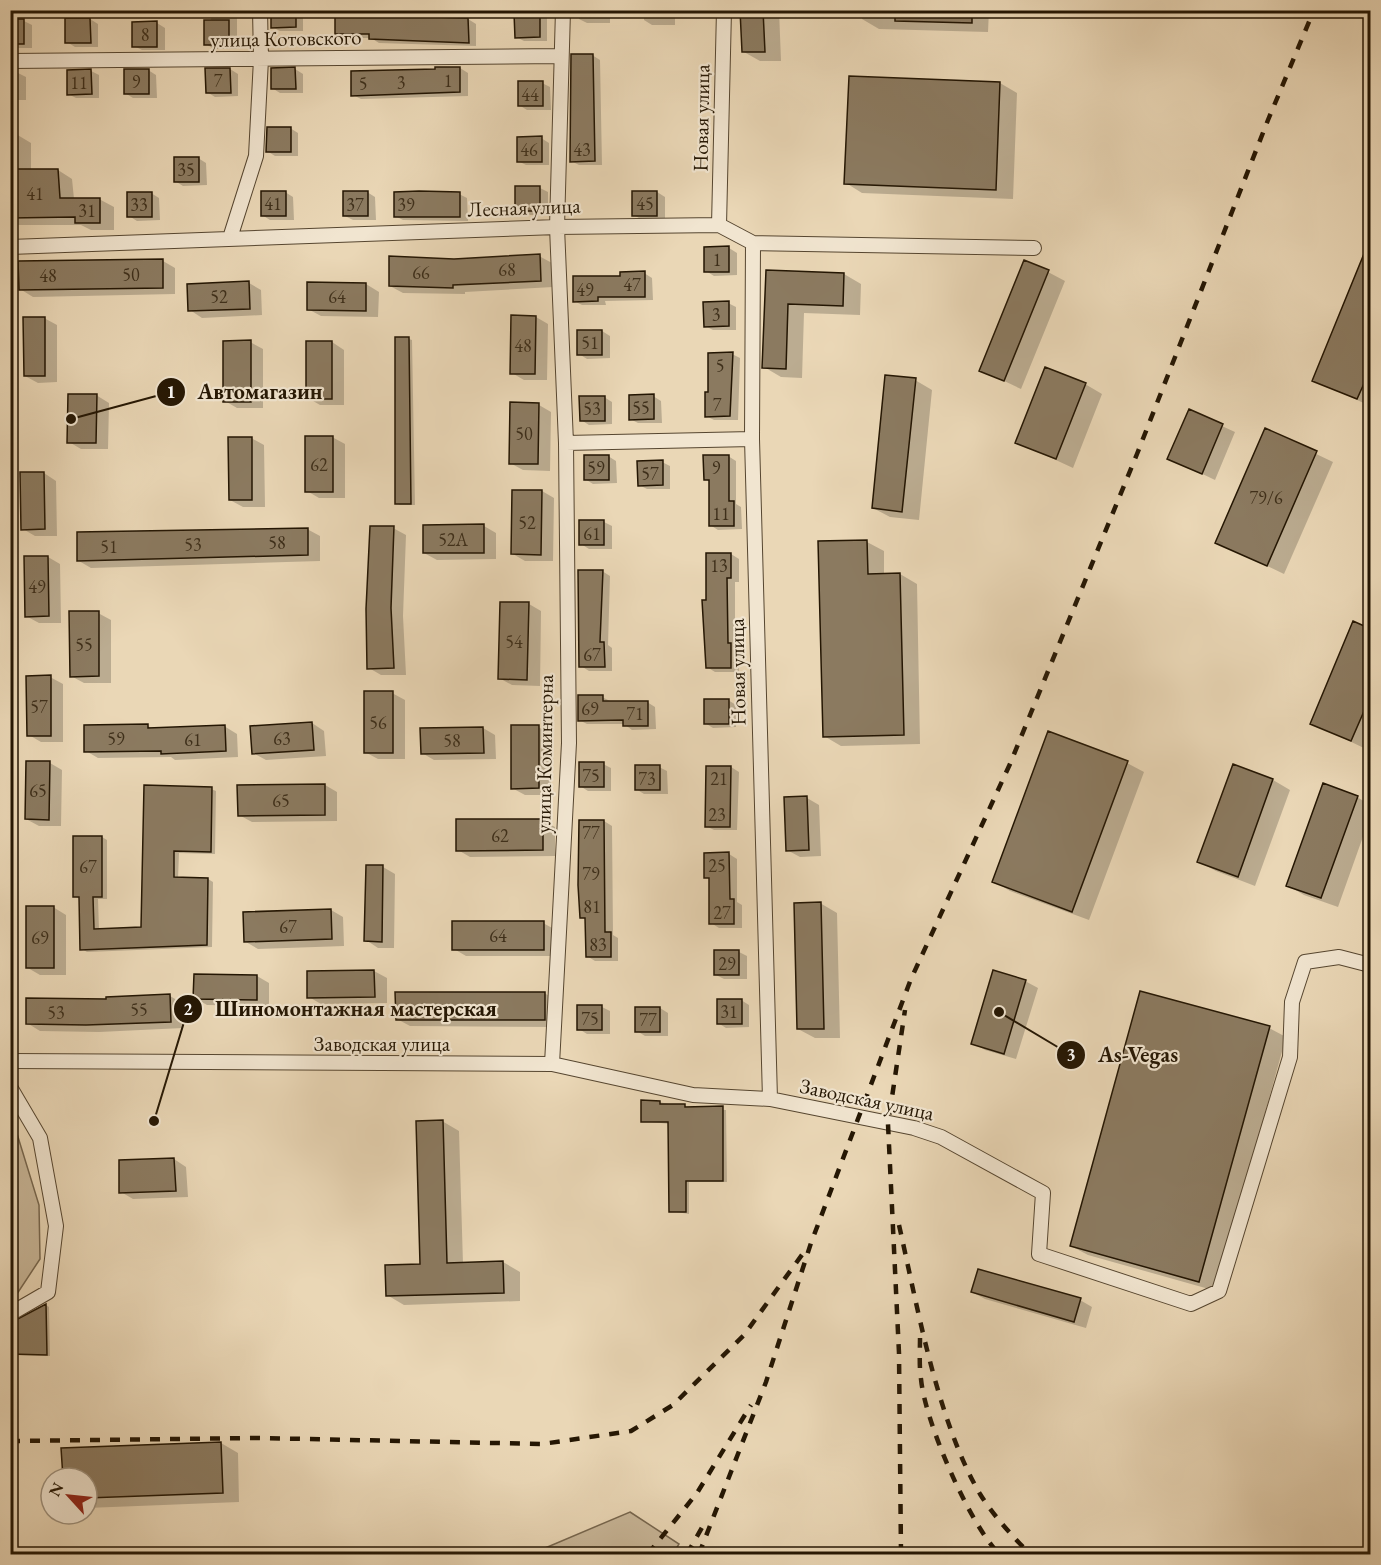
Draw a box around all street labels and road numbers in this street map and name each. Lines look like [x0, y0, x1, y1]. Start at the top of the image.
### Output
street label: улица Котовского [210, 23, 362, 53]
street label: Новая улица [687, 63, 715, 172]
street label: Лесная улица [467, 192, 582, 222]
street label: Новая улица [723, 617, 751, 726]
street label: улица Коминтерна [529, 674, 559, 834]
street label: Заводская улица [314, 1030, 451, 1057]
street label: Заводская улица [797, 1072, 937, 1127]

